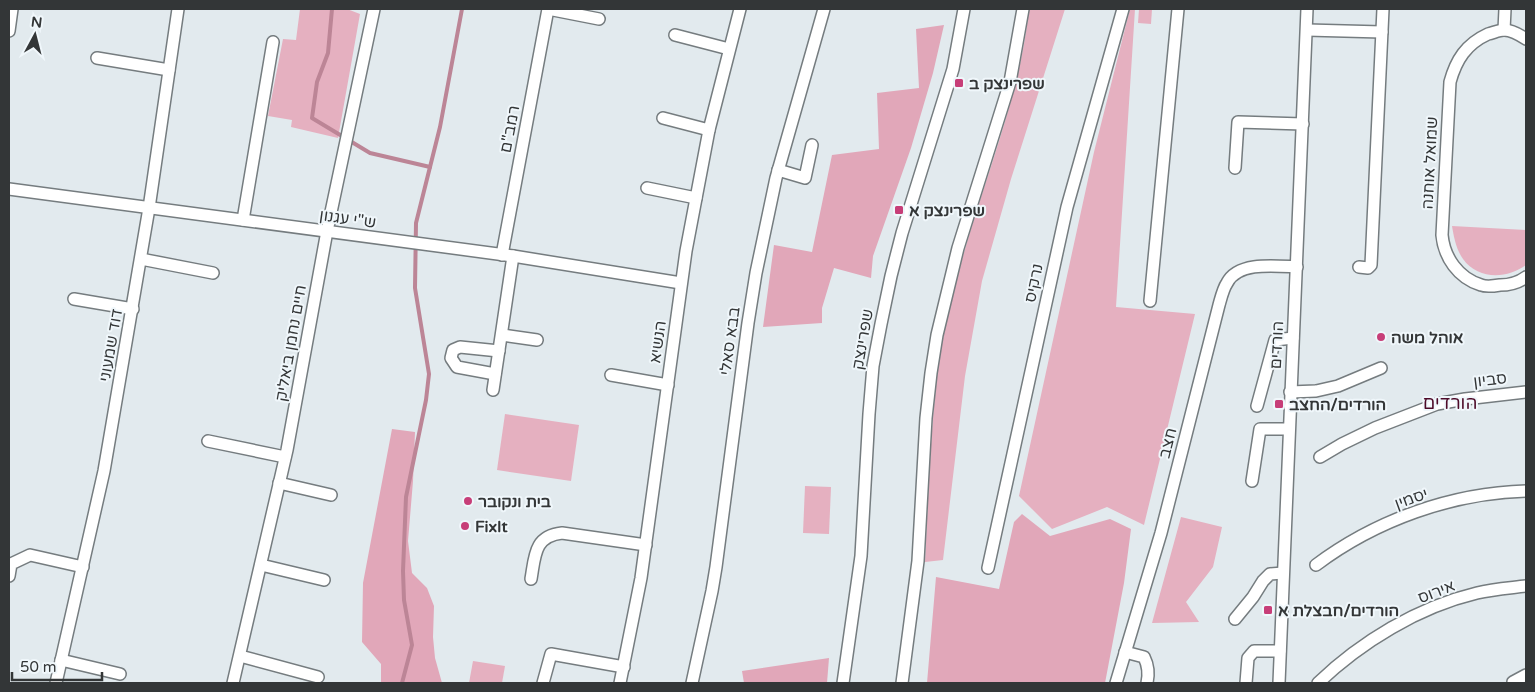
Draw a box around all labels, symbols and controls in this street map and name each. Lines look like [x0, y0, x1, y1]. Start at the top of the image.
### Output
north arrow [10, 10, 60, 60]
text: N [30, 13, 43, 32]
place label: שפרינצק ב [969, 74, 1045, 94]
marker: שפרינצק ב [953, 77, 965, 89]
street label: רמב"ם [496, 104, 524, 155]
street label: שמואל אוחנה [1418, 116, 1442, 210]
place label: שפרינצק א [909, 201, 985, 221]
marker: שפרינצק א [893, 204, 905, 216]
street label: ש"י עגנון [318, 205, 378, 233]
street label: נרקיס [1020, 262, 1048, 305]
street label: חיים נחמן ביאליק [271, 283, 311, 403]
street label: בבא סאלי [715, 306, 745, 377]
street label: דוד שמעוני [95, 307, 127, 383]
street label: שפרינצק [848, 307, 878, 371]
street label: הנשיא [645, 319, 671, 365]
street label: הורדים [1266, 320, 1288, 370]
place label: אוהל משה [1391, 328, 1463, 348]
marker: אוהל משה [1375, 331, 1387, 343]
street label: סביון [1472, 368, 1508, 392]
district label: הורדים [1423, 392, 1477, 414]
place label: הורדים/החצב [1289, 395, 1386, 415]
marker: הורדים/החצב [1273, 398, 1285, 410]
street label: חצב [1155, 426, 1181, 461]
street label: יסמין [1392, 484, 1431, 514]
place label: בית ונקובר [478, 492, 552, 512]
marker: בית ונקובר [462, 495, 474, 507]
place label: FixIt [475, 517, 508, 537]
marker: FixIt [459, 520, 471, 532]
street label: אירוס [1415, 576, 1458, 608]
place label: הורדים/חבצלת א [1278, 601, 1399, 621]
marker: הורדים/חבצלת א [1262, 604, 1274, 616]
scale bar [12, 650, 102, 682]
text: 50 m [20, 658, 57, 676]

